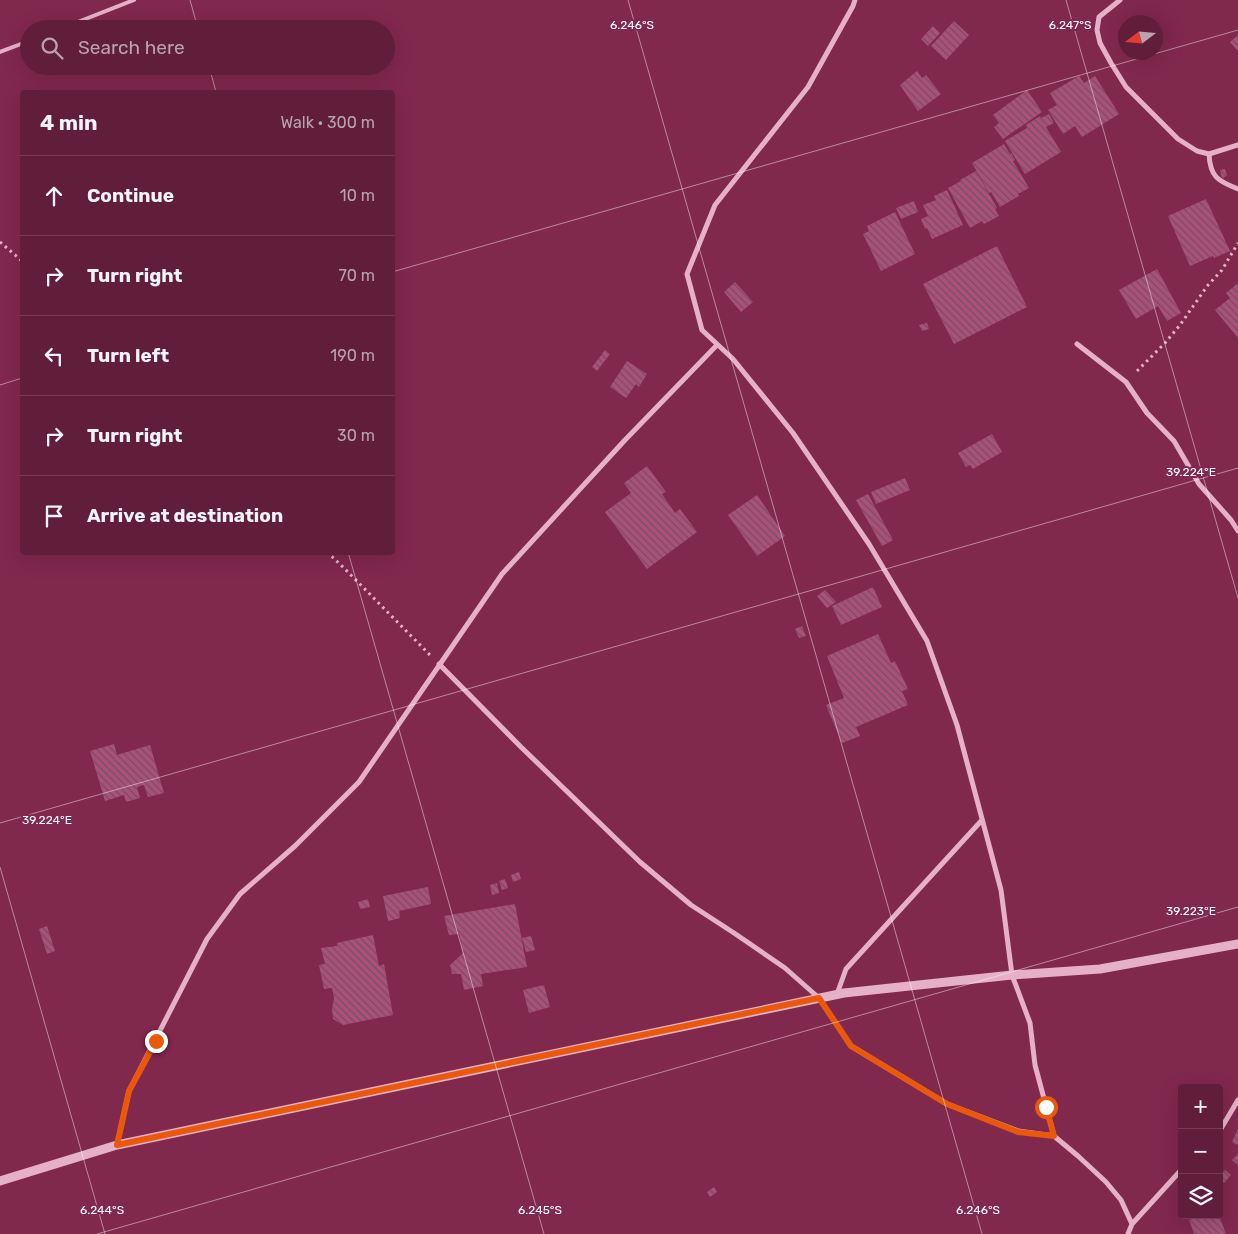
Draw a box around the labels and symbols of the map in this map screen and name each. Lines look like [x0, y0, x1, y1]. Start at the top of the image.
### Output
north arrow [1118, 15, 1163, 60]
text: 6.246°S [610, 18, 654, 32]
text: 6.247°S [1049, 18, 1091, 32]
text: 39.224°E [1166, 465, 1216, 479]
text: 39.224°E [22, 813, 72, 827]
text: 39.223°E [1166, 904, 1216, 918]
route end [145, 1030, 168, 1053]
route start [1035, 1096, 1058, 1119]
text: 6.244°S [80, 1203, 124, 1217]
text: 6.245°S [518, 1203, 562, 1217]
text: 6.246°S [956, 1203, 1000, 1217]

